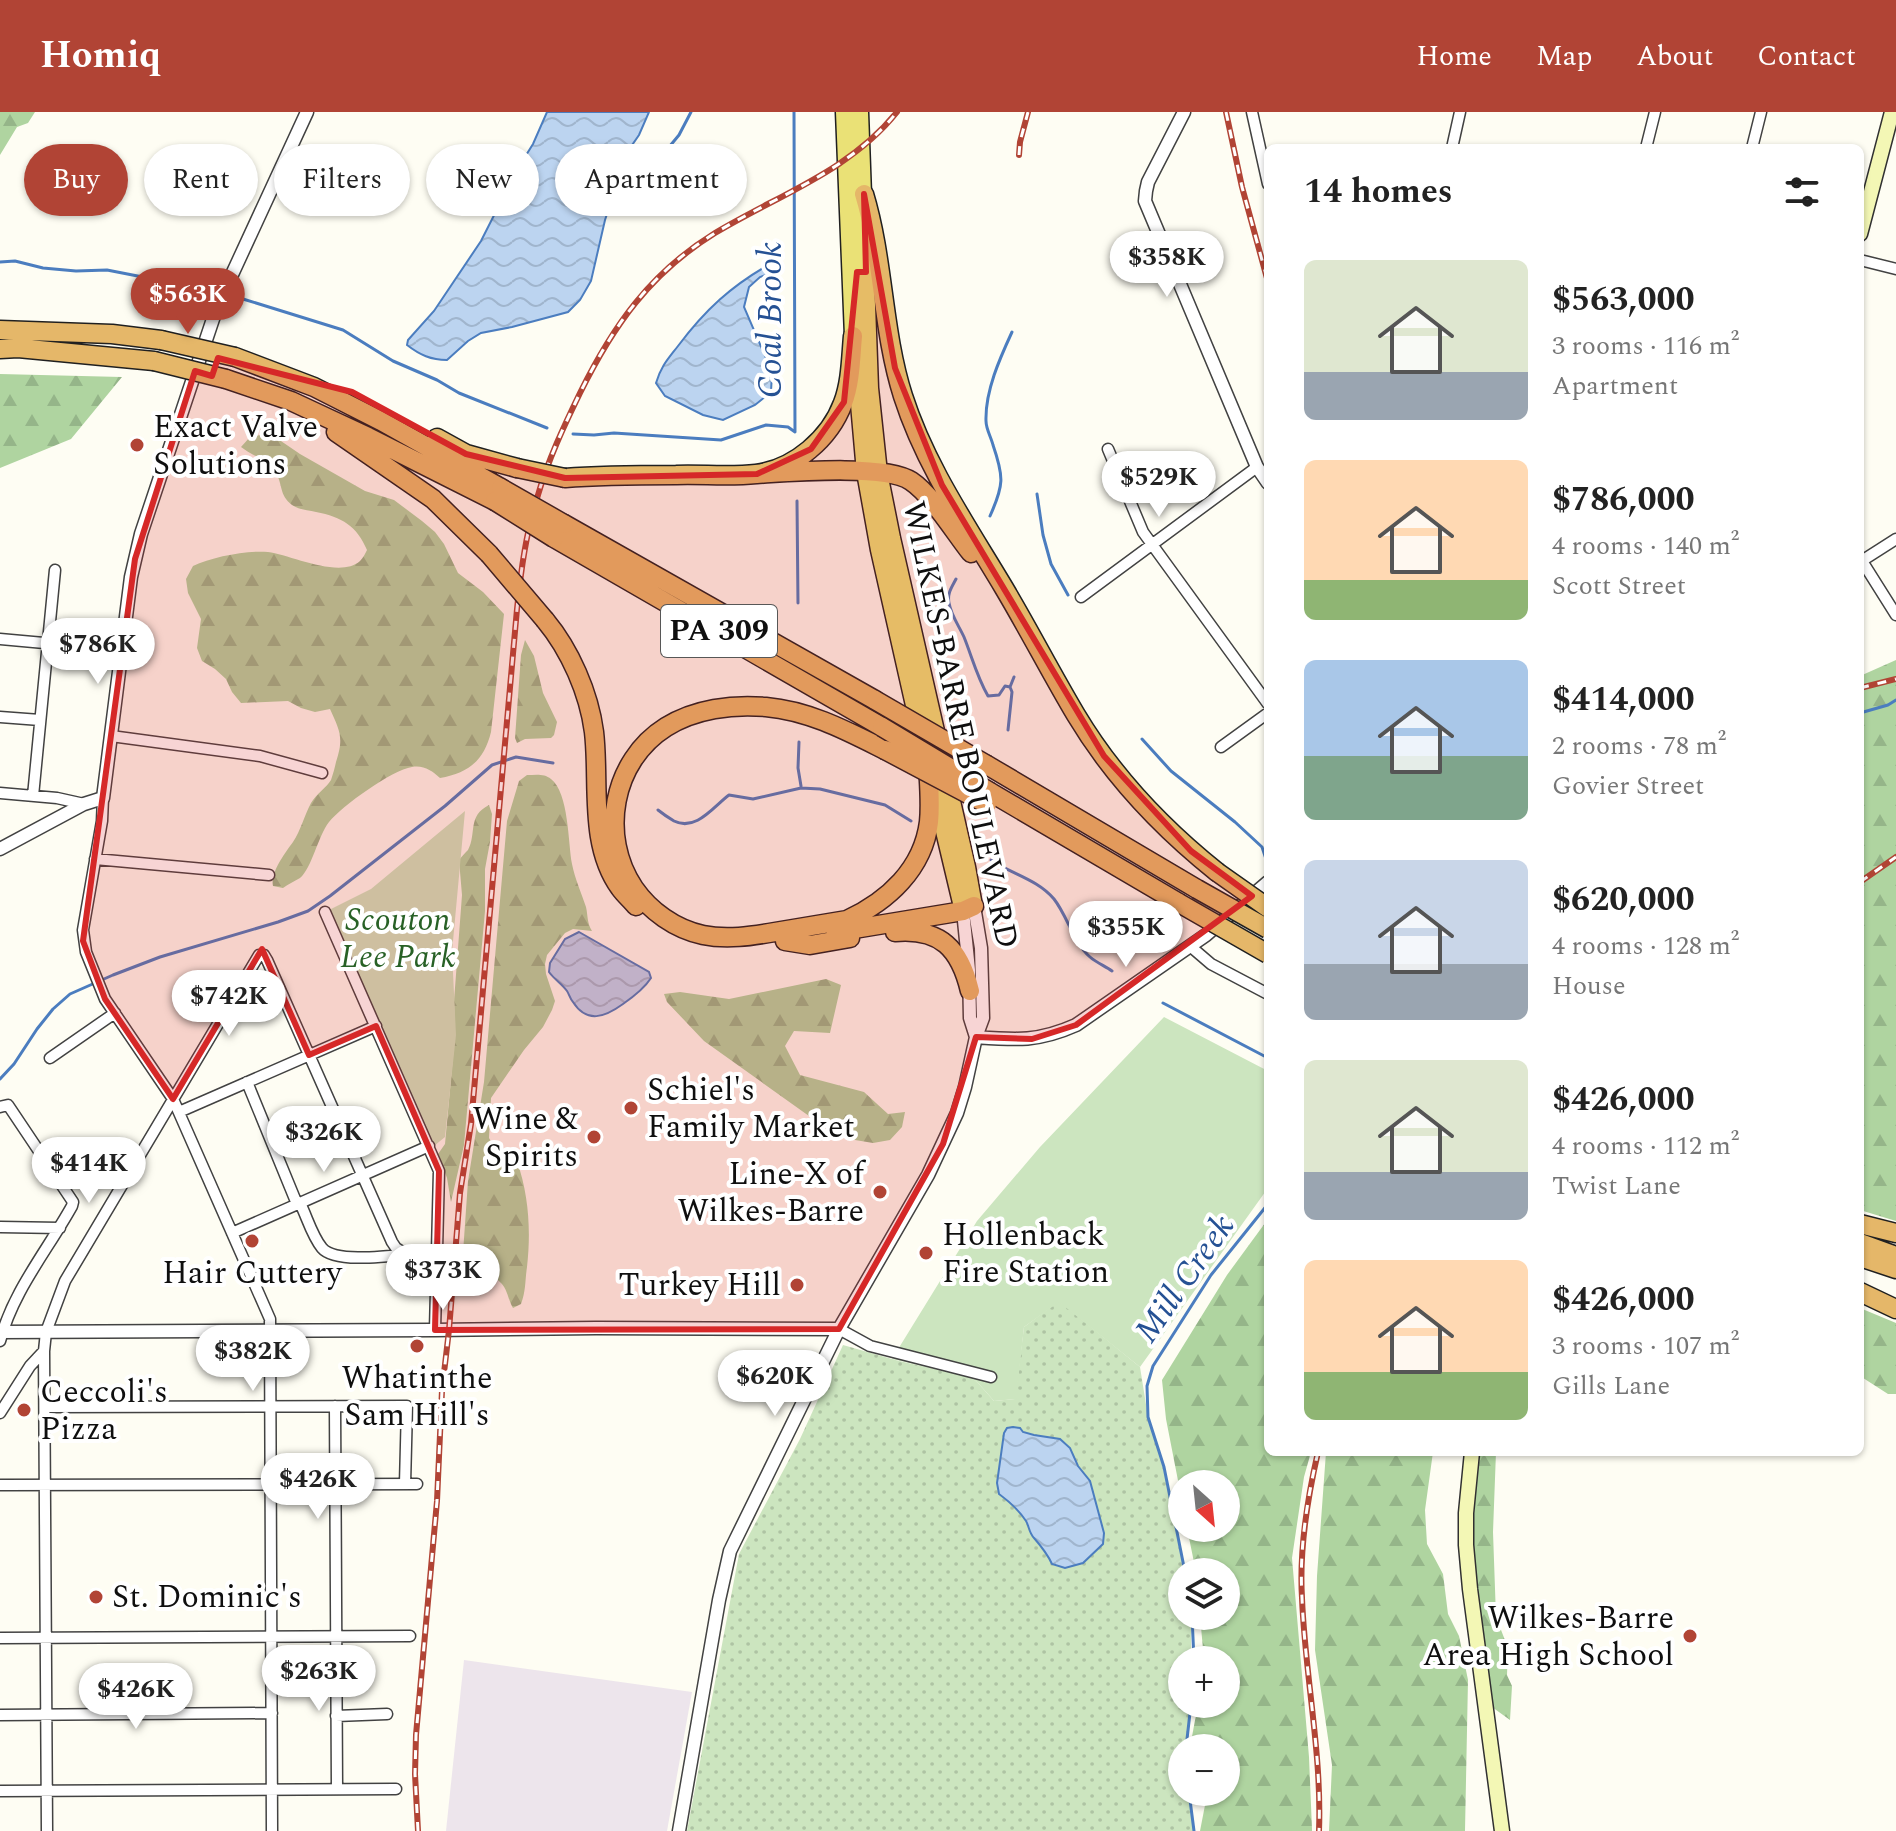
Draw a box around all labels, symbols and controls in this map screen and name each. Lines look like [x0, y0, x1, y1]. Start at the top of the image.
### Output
text: Homiq [40, 27, 161, 85]
text: Home [1416, 35, 1492, 78]
text: Map [1536, 35, 1592, 78]
text: About [1636, 35, 1713, 78]
text: Contact [1757, 35, 1856, 78]
chip: Buy [24, 144, 128, 216]
chip: Rent [144, 144, 258, 216]
chip: Filters [274, 144, 410, 216]
chip: New [426, 144, 539, 216]
chip: Apartment [555, 144, 747, 216]
text: 14 homes [1304, 166, 1453, 218]
icon: filters [1780, 170, 1824, 214]
pin: $358K [1111, 231, 1223, 299]
text: $358K [1128, 237, 1206, 277]
water label: Coal Brook [745, 242, 797, 398]
pin: $563K [132, 268, 244, 336]
text: $563K [149, 274, 227, 314]
text: $563,000 [1552, 274, 1695, 326]
icon: home [1368, 292, 1464, 388]
text: 3 rooms · 116 m² [1552, 326, 1739, 366]
text: Apartment [1552, 366, 1678, 406]
place label: Exact Valve Solutions [153, 403, 318, 489]
marker: Exact Valve Solutions [128, 436, 146, 454]
pin: $529K [1103, 451, 1215, 519]
text: $529K [1120, 457, 1198, 497]
text: $786,000 [1552, 474, 1695, 526]
icon: home [1368, 492, 1464, 588]
street label: WILKES-BARRE BOULEVARD [889, 497, 1031, 953]
text: 4 rooms · 140 m² [1552, 526, 1739, 566]
text: Scott Street [1552, 566, 1686, 606]
road number: PA 309 [661, 605, 777, 657]
pin: $786K [42, 618, 154, 686]
text: $786K [59, 624, 137, 664]
text: $414,000 [1552, 674, 1695, 726]
icon: home [1368, 692, 1464, 788]
text: 2 rooms · 78 m² [1552, 726, 1726, 766]
text: Govier Street [1552, 766, 1704, 806]
text: $620,000 [1552, 874, 1695, 926]
icon: home [1368, 892, 1464, 988]
park label: Scouton Lee Park [340, 896, 456, 982]
pin: $355K [1070, 901, 1182, 969]
text: $355K [1087, 907, 1165, 947]
text: 4 rooms · 128 m² [1552, 926, 1739, 966]
text: House [1552, 966, 1626, 1006]
pin: $742K [173, 970, 285, 1038]
text: $742K [190, 976, 268, 1016]
place label: Schiel's Family Market [647, 1066, 855, 1152]
text: $426,000 [1552, 1074, 1695, 1126]
icon: home [1368, 1092, 1464, 1188]
place label: Wine & Spirits [473, 1095, 579, 1181]
marker: Schiel's Family Market [622, 1099, 640, 1117]
pin: $326K [268, 1106, 380, 1174]
text: $326K [285, 1112, 363, 1152]
text: 4 rooms · 112 m² [1552, 1126, 1739, 1166]
marker: Wine & Spirits [585, 1128, 603, 1146]
pin: $414K [33, 1137, 145, 1205]
text: $414K [50, 1143, 128, 1183]
place label: Line-X of Wilkes-Barre [677, 1150, 867, 1236]
text: Twist Lane [1552, 1166, 1681, 1206]
marker: Line-X of Wilkes-Barre [871, 1183, 889, 1201]
water label: Mill Creek [1122, 1204, 1248, 1354]
place label: Hollenback Fire Station [942, 1211, 1109, 1297]
marker: Hair Cuttery [243, 1232, 261, 1250]
pin: $373K [387, 1244, 499, 1312]
marker: Hollenback Fire Station [917, 1244, 935, 1262]
place label: Hair Cuttery [162, 1249, 343, 1298]
text: $373K [404, 1250, 482, 1290]
place label: Turkey Hill [618, 1261, 781, 1310]
text: $426,000 [1552, 1274, 1695, 1326]
marker: Turkey Hill [788, 1276, 806, 1294]
icon: home [1368, 1292, 1464, 1388]
pin: $382K [197, 1325, 309, 1393]
text: 3 rooms · 107 m² [1552, 1326, 1739, 1366]
text: $382K [214, 1331, 292, 1371]
marker: Whatinthe Sam Hill's [408, 1337, 426, 1355]
pin: $620K [719, 1350, 831, 1418]
place label: Whatinthe Sam Hill's [342, 1354, 492, 1440]
text: $620K [736, 1356, 814, 1396]
text: Gills Lane [1552, 1366, 1670, 1406]
place label: Ceccoli's Pizza [40, 1368, 168, 1454]
marker: Ceccoli's Pizza [15, 1401, 33, 1419]
pin: $426K [262, 1453, 374, 1521]
text: $426K [279, 1459, 357, 1499]
north arrow [1168, 1470, 1240, 1542]
map controls [1168, 1470, 1240, 1806]
button: layers [1168, 1558, 1240, 1630]
place label: St. Dominic's [112, 1573, 302, 1622]
marker: St. Dominic's [87, 1588, 105, 1606]
place label: Wilkes-Barre Area High School [1423, 1594, 1674, 1680]
marker: Wilkes-Barre Area High School [1681, 1627, 1699, 1645]
pin: $263K [263, 1645, 375, 1713]
button: + [1168, 1646, 1240, 1718]
text: $263K [280, 1651, 358, 1691]
pin: $426K [80, 1663, 192, 1731]
text: $426K [97, 1669, 175, 1709]
button: − [1168, 1734, 1240, 1806]

